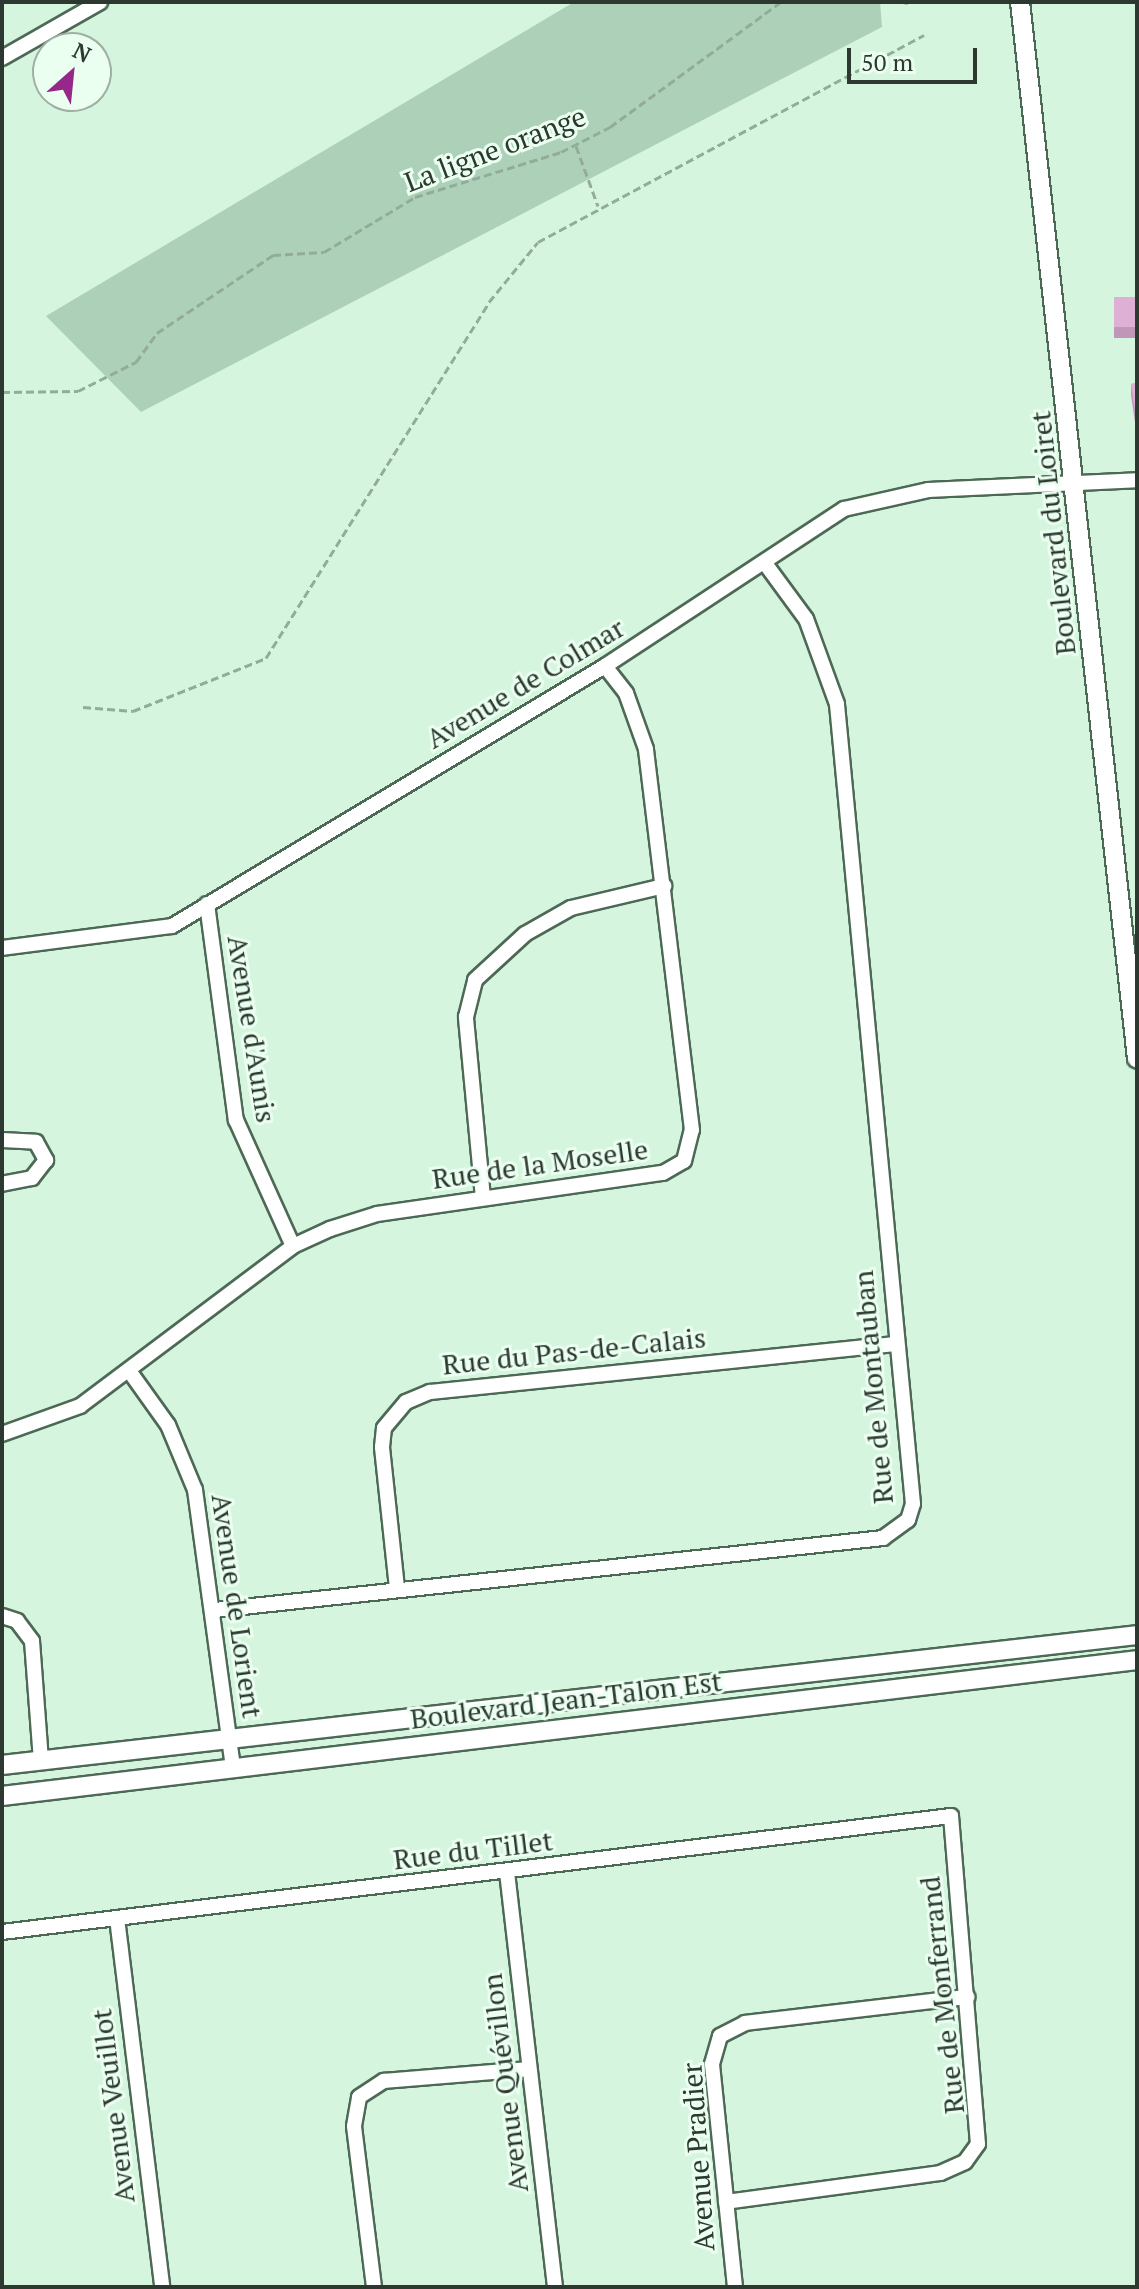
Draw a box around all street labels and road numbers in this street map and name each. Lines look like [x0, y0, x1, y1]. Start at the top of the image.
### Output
street label: La ligne orange [400, 99, 590, 199]
street label: Boulevard du Loiret [1023, 409, 1083, 657]
street label: Avenue de Colmar [420, 611, 630, 755]
street label: Avenue d'Aunis [221, 933, 283, 1125]
street label: Rue de la Moselle [430, 1132, 650, 1196]
street label: Rue de Montauban [846, 1269, 900, 1505]
street label: Rue du Pas-de-Calais [441, 1320, 707, 1382]
street label: Avenue de Lorient [205, 1492, 269, 1720]
street label: Boulevard Jean-Talon Est [408, 1664, 724, 1736]
street label: Rue du Tillet [391, 1824, 555, 1876]
street label: Rue de Monferrand [913, 1875, 971, 2115]
street label: Avenue Quévillon [475, 1972, 535, 2194]
street label: Avenue Veuillot [84, 2007, 142, 2205]
street label: Avenue Pradier [675, 2062, 721, 2252]

